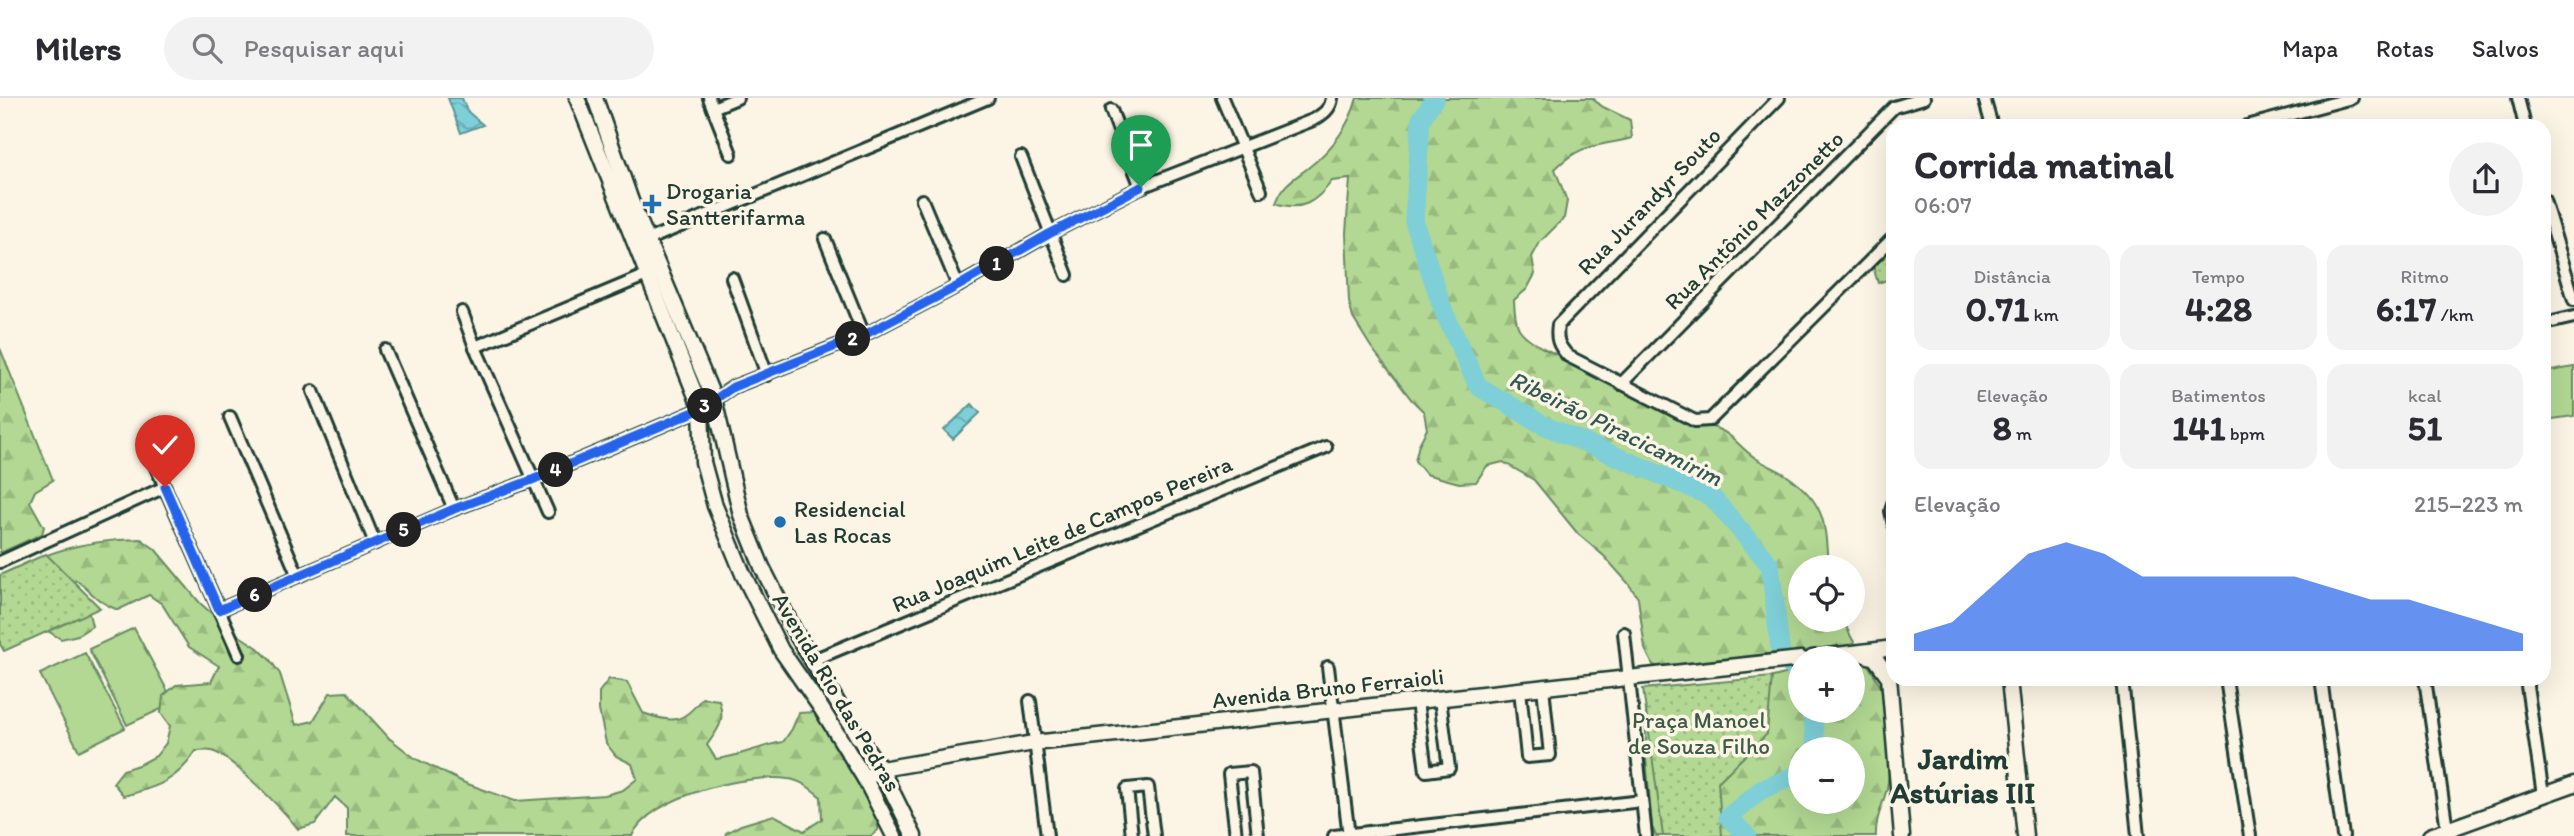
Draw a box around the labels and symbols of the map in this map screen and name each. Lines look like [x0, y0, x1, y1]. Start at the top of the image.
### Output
pin [1111, 115, 1171, 187]
street label: Rua Jurandyr Souto [1571, 121, 1727, 281]
street label: Rua Antônio Mazzonetto [1659, 125, 1849, 315]
place label: Drogaria Santterifarma [666, 177, 805, 231]
marker: Drogaria Santterifarma [644, 196, 660, 212]
pin: 1 [979, 246, 1014, 282]
pin: 2 [836, 322, 870, 356]
water label: Ribeirão Piracicamirim [1505, 364, 1728, 492]
pin: 3 [688, 388, 722, 424]
pin [135, 415, 195, 487]
street label: Rua Joaquim Leite de Campos Pereira [888, 449, 1236, 619]
pin: 4 [538, 452, 574, 488]
place label: Residencial Las Rocas [794, 495, 906, 549]
pin: 5 [386, 512, 422, 548]
marker: Residencial Las Rocas [772, 514, 788, 530]
pin: 6 [238, 578, 272, 612]
street label: Avenida Rio das Pedras [767, 587, 907, 797]
street label: Avenida Bruno Ferraioli [1211, 662, 1445, 714]
park label: Praça Manoel de Souza Filho [1628, 706, 1770, 760]
district label: Jardim Astúrias III [1890, 740, 2036, 811]

